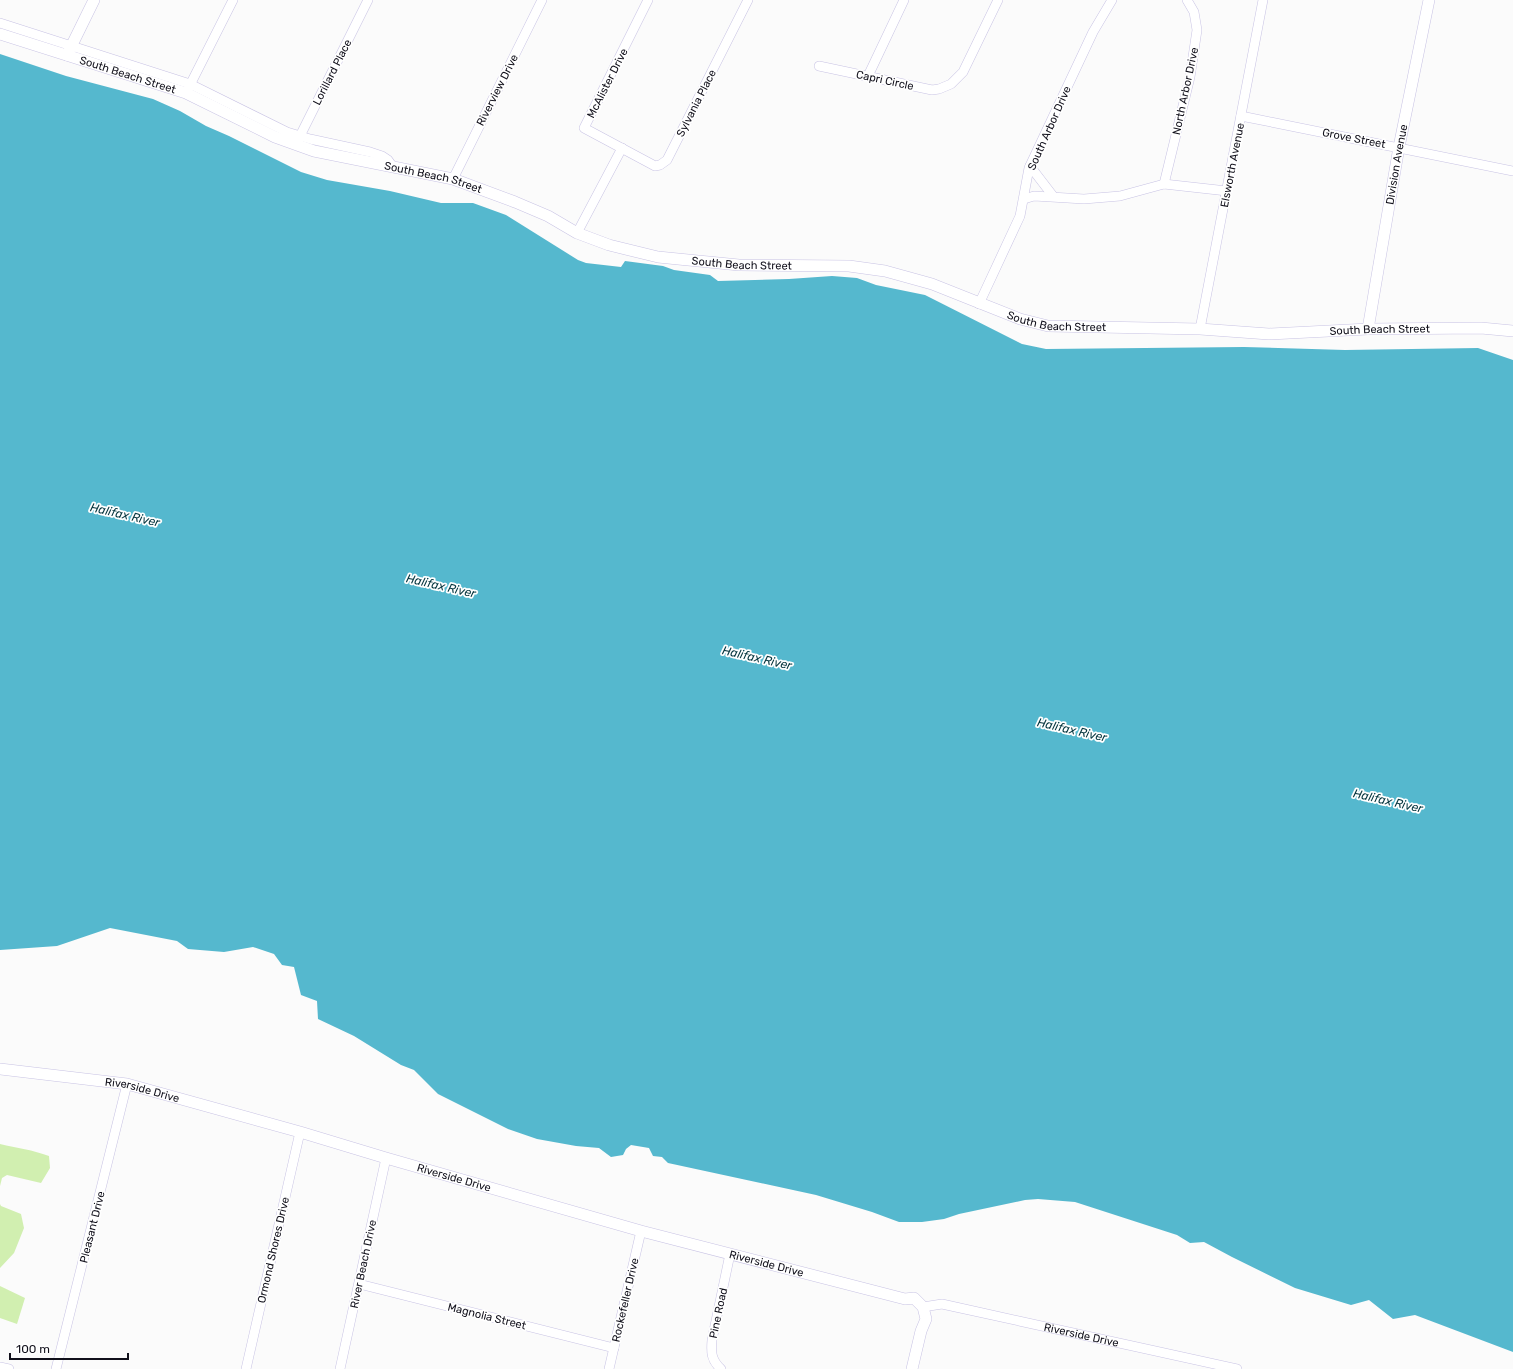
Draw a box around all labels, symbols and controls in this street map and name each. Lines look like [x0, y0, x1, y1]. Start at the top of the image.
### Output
street label: Lorillard Place [310, 37, 355, 107]
street label: McAlister Drive [584, 46, 631, 120]
street label: North Arbor Drive [1170, 46, 1201, 136]
street label: Riverview Drive [474, 52, 521, 128]
street label: South Beach Street [78, 54, 178, 97]
street label: Sylvania Place [674, 67, 719, 139]
street label: Capri Circle [855, 68, 915, 93]
street label: South Arbor Drive [1025, 84, 1074, 172]
street label: Elsworth Avenue [1218, 122, 1247, 208]
street label: Division Avenue [1383, 123, 1410, 206]
street label: Grove Street [1321, 126, 1387, 151]
street label: South Beach Street [383, 159, 484, 196]
street label: South Beach Street [691, 254, 793, 272]
street label: South Beach Street [1005, 309, 1107, 334]
street label: South Beach Street [1329, 322, 1431, 338]
water label: Halifax River [89, 500, 162, 530]
water label: Halifax River [405, 571, 478, 601]
water label: Halifax River [721, 643, 794, 673]
water label: Halifax River [1036, 715, 1109, 745]
water label: Halifax River [1352, 786, 1425, 816]
street label: Riverside Drive [104, 1075, 181, 1105]
street label: Riverside Drive [415, 1161, 492, 1195]
street label: Pleasant Drive [77, 1190, 108, 1264]
street label: Ormond Shores Drive [255, 1196, 292, 1304]
street label: River Beach Drive [348, 1219, 379, 1310]
street label: Riverside Drive [728, 1248, 805, 1280]
street label: Rockefeller Drive [609, 1257, 641, 1343]
street label: Pine Road [707, 1287, 730, 1340]
street label: Magnolia Street [446, 1300, 528, 1333]
street label: Riverside Drive [1043, 1321, 1120, 1350]
scale bar [10, 1335, 128, 1361]
text: 100 m [16, 1342, 50, 1356]

